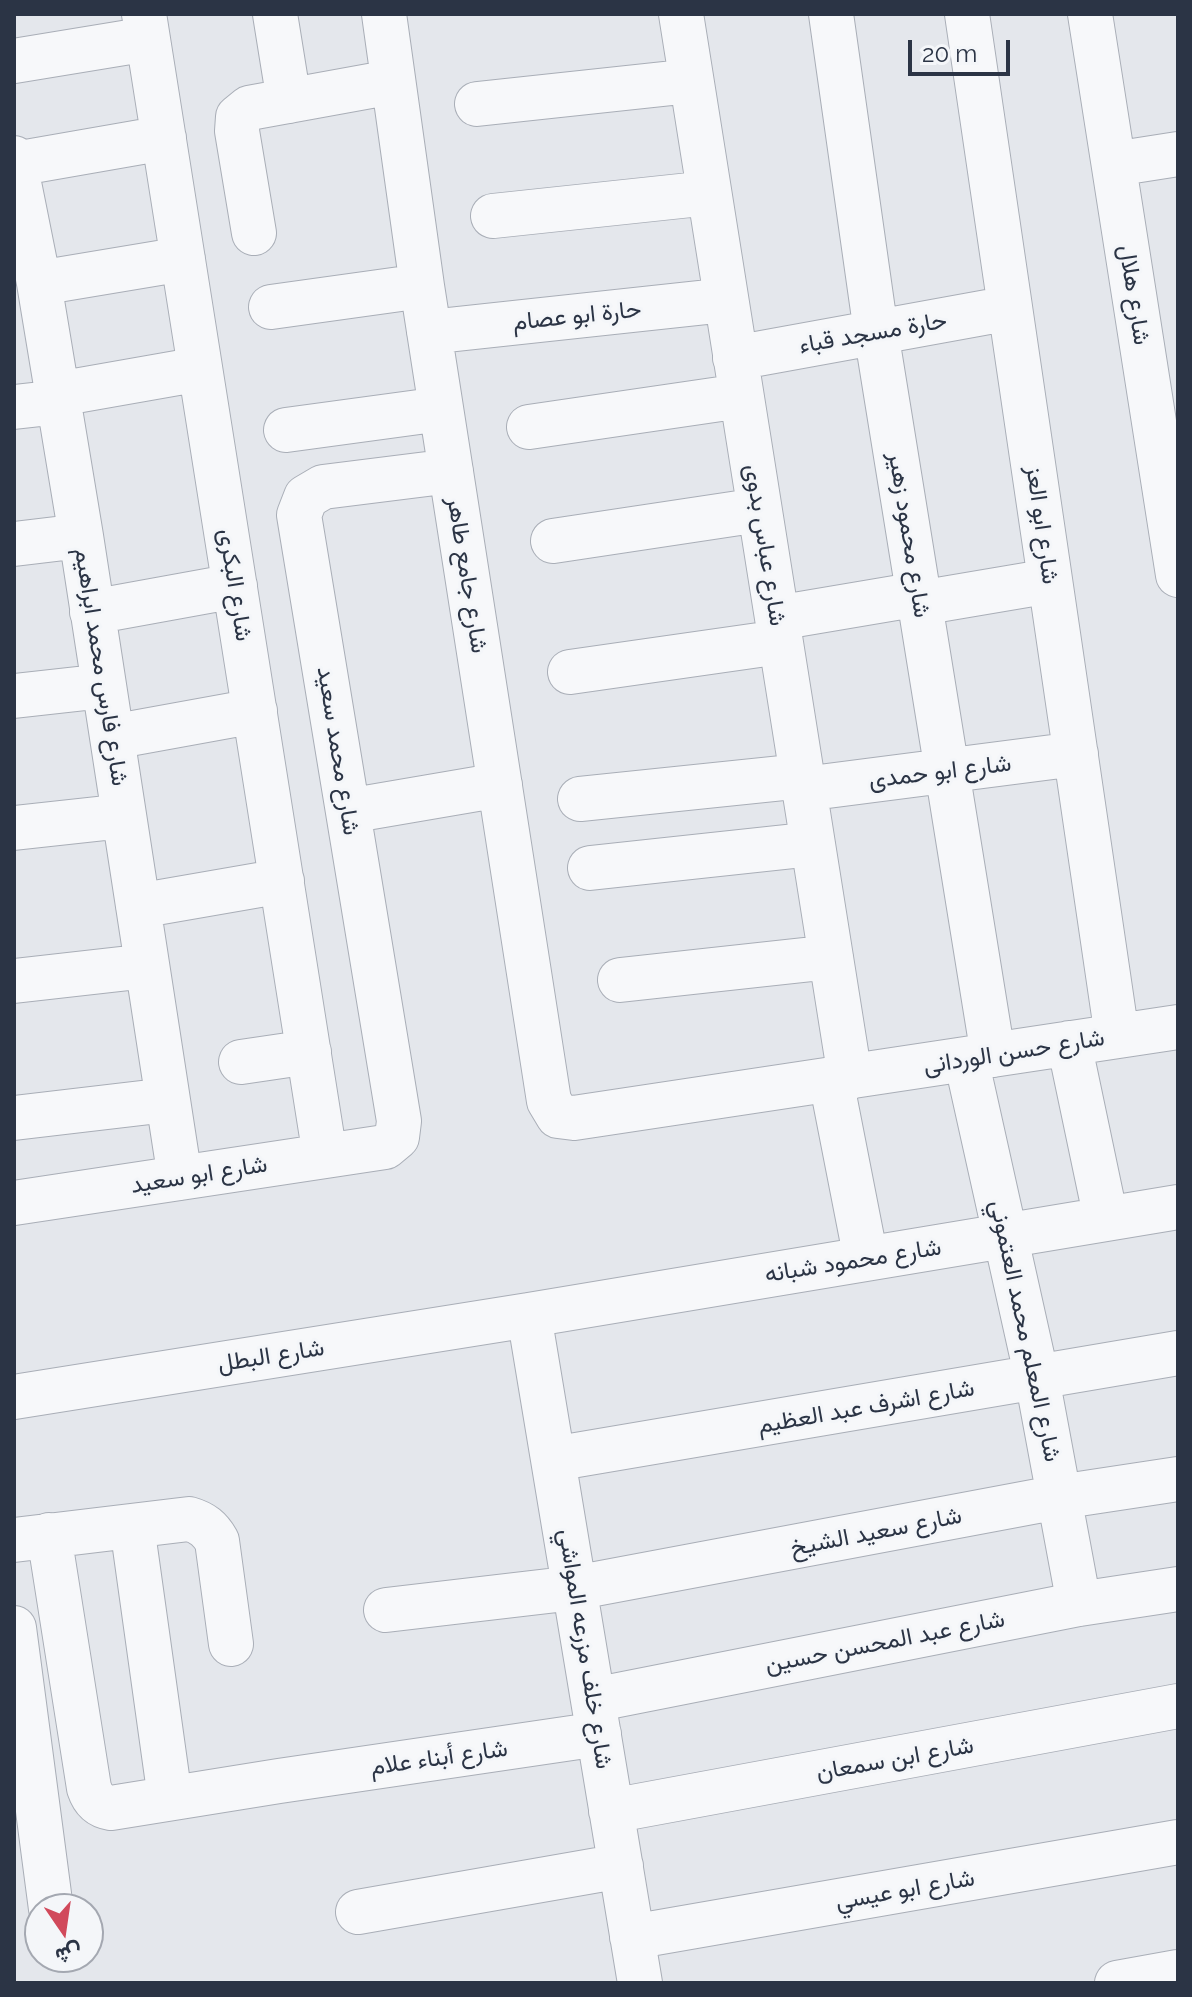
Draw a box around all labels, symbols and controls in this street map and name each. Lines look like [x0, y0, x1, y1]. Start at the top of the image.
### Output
scale bar [912, 24, 1014, 74]
text: 20 m [922, 39, 977, 68]
street label: شارع هلال [1112, 243, 1156, 347]
street label: حارة ابو عصام [511, 295, 643, 337]
street label: حارة مسجد قباء [797, 306, 949, 360]
street label: شارع محمود زهير [882, 450, 936, 620]
street label: شارع عباس بدوى [738, 462, 792, 628]
street label: شارع ابو العز [1019, 464, 1065, 586]
street label: شارع جامع طاهر [440, 495, 494, 655]
street label: شارع البكرى [212, 527, 258, 643]
street label: شارع فارس محمد ابراهيم [68, 546, 134, 788]
street label: شارع محمد سعيد [310, 665, 366, 837]
street label: شارع ابو حمدى [867, 749, 1013, 795]
street label: شارع حسن الوردانى [921, 1023, 1107, 1081]
street label: شارع ابو سعيد [129, 1150, 269, 1200]
street label: شارع المعلم محمد العتموني [983, 1198, 1067, 1464]
street label: شارع محمود شبانه [763, 1233, 943, 1289]
street label: شارع البطل [216, 1333, 326, 1379]
street label: شارع اشرف عبد العظيم [755, 1374, 977, 1440]
street label: شارع سعيد الشيخ [788, 1501, 964, 1563]
street label: شارع خلف مزرعه المواشي [552, 1527, 618, 1771]
street label: شارع عبد المحسن حسين [763, 1605, 1007, 1679]
street label: شارع ابن سمعان [814, 1731, 976, 1787]
street label: شارع أبناء علام [368, 1734, 510, 1782]
street label: شارع ابو عيسي [833, 1864, 977, 1916]
north arrow [24, 1893, 104, 1973]
text: ش [53, 1939, 85, 1970]

